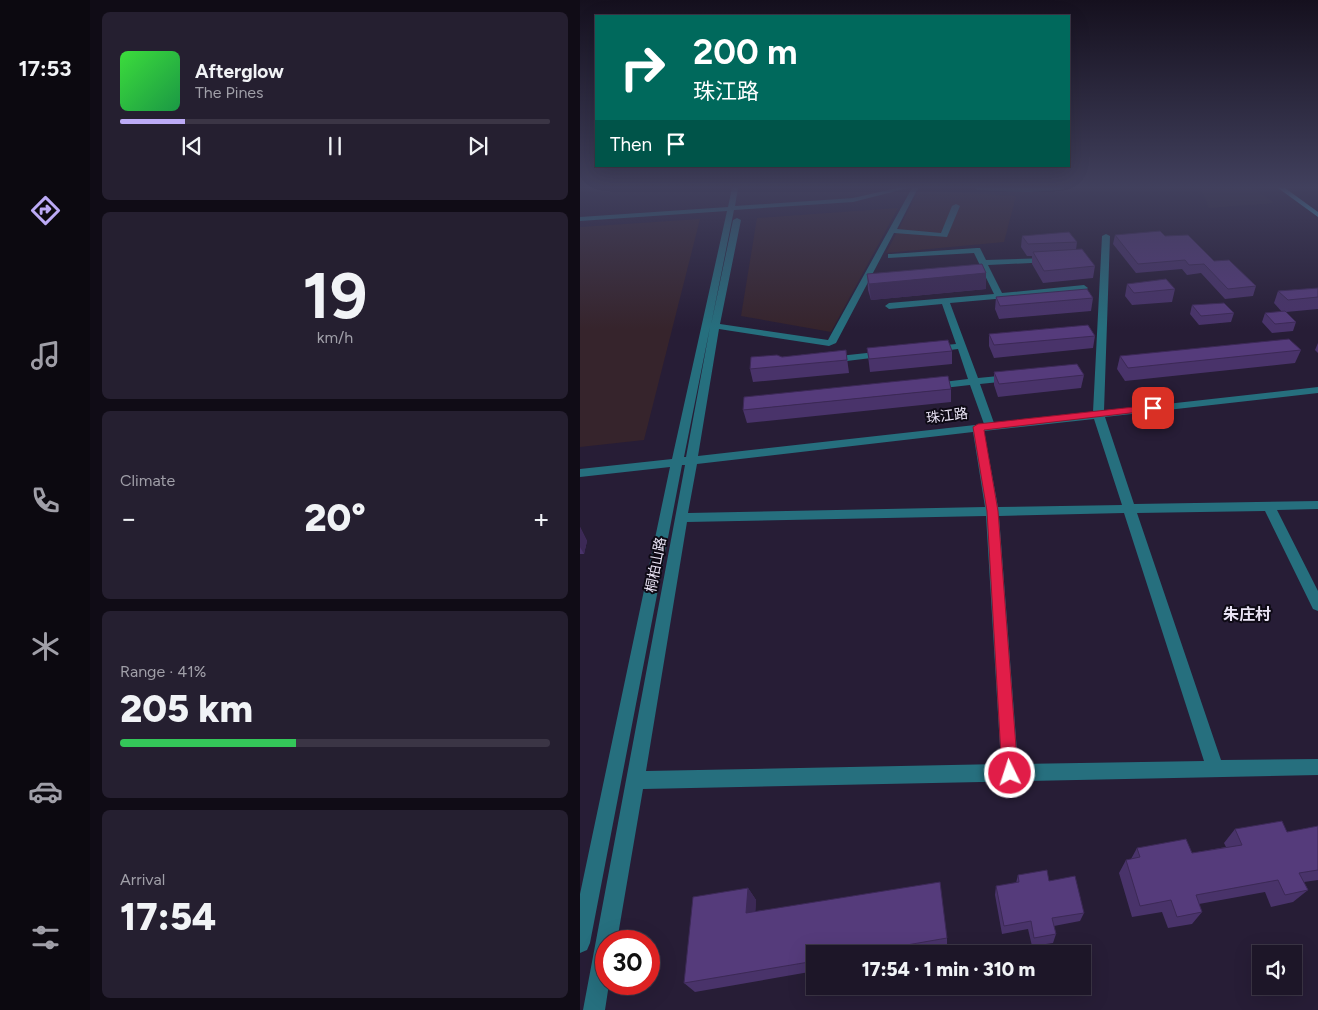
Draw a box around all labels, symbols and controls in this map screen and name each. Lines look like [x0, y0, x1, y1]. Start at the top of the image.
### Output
text: 200 m [693, 31, 797, 73]
icon: right [610, 35, 675, 100]
text: 17:53 [18, 55, 72, 82]
text: Afterglow [195, 60, 284, 83]
text: 珠江路 [693, 78, 759, 105]
text: The Pines [195, 83, 264, 102]
icon: arrive [662, 130, 690, 158]
icon: previous [178, 132, 206, 160]
icon: pause [321, 132, 349, 160]
icon: next [464, 132, 492, 160]
text: Then [610, 133, 652, 156]
icon: directions [28, 193, 63, 228]
text: 19 [302, 256, 368, 334]
text: km/h [317, 328, 353, 347]
icon: music [28, 338, 63, 373]
pin [1132, 387, 1174, 429]
icon: arrive [1139, 394, 1167, 422]
street label: 珠江路 [925, 405, 969, 427]
text: Climate [120, 471, 175, 490]
icon: phone [28, 483, 63, 518]
text: 20° [304, 495, 366, 541]
text: − [120, 501, 137, 535]
text: + [533, 501, 550, 535]
street label: 桐柏山路 [642, 536, 670, 594]
district label: 朱庄村 [1223, 605, 1271, 624]
icon: climate [28, 629, 63, 664]
text: Range · 41% [120, 662, 206, 681]
text: 205 km [120, 686, 253, 732]
position arrow [983, 746, 1035, 798]
icon: car [28, 774, 63, 809]
text: Arrival [120, 870, 165, 889]
text: 17:54 [120, 894, 216, 940]
icon: filters [28, 920, 63, 955]
speed limit sign: 30 [595, 930, 660, 995]
map controls [1252, 945, 1302, 995]
button: sound [1252, 945, 1302, 995]
text: 17:54 · 1 min · 310 m [862, 958, 1035, 981]

